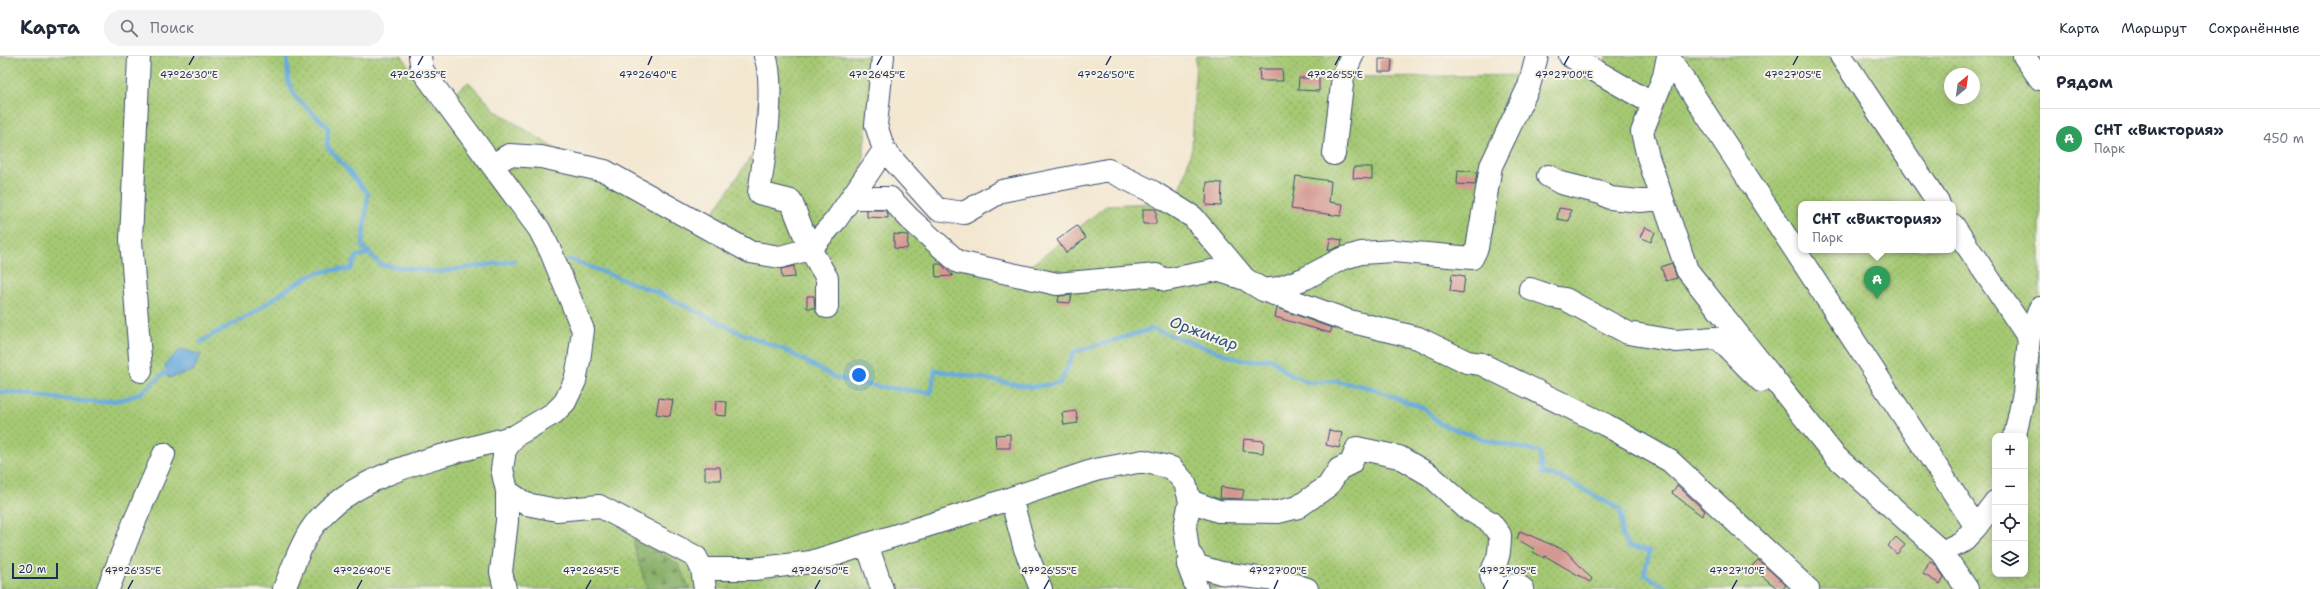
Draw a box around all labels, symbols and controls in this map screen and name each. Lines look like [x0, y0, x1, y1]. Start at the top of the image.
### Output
search box [104, 10, 384, 46]
text: Карта [20, 15, 80, 40]
icon: search [118, 17, 140, 39]
text: Поиск [150, 18, 194, 38]
text: Карта [2059, 19, 2099, 37]
text: Маршрут [2121, 19, 2187, 37]
text: Сохранённые [2209, 19, 2300, 37]
text: 47°26'30"E [160, 68, 218, 81]
text: 47°26'35"E [390, 68, 446, 81]
text: 47°26'40"E [619, 68, 677, 81]
text: 47°26'45"E [849, 68, 905, 81]
text: 47°26'50"E [1077, 68, 1135, 81]
text: 47°26'55"E [1307, 68, 1363, 81]
text: 47°27'00"E [1535, 68, 1593, 81]
text: 47°27'05"E [1764, 68, 1822, 81]
north arrow [1944, 68, 1980, 104]
text: Рядом [2056, 71, 2113, 93]
text: СНТ «Виктория» [2094, 120, 2224, 140]
text: A [2064, 130, 2074, 147]
text: 450 m [2263, 130, 2304, 147]
text: Парк [2094, 140, 2125, 157]
popup [1798, 201, 1956, 253]
text: СНТ «Виктория» [1812, 209, 1942, 229]
text: Парк [1812, 229, 1843, 246]
pin: A [1864, 266, 1890, 299]
water label: Оржинар [1167, 311, 1241, 355]
your location [849, 365, 869, 385]
map controls [1992, 433, 2028, 577]
button: + [1992, 433, 2028, 469]
button: − [1992, 469, 2028, 505]
button: locate [1992, 505, 2028, 541]
button: layers [1992, 541, 2028, 577]
scale bar [12, 561, 58, 580]
text: 20 m [18, 562, 46, 577]
text: 47°26'35"E [105, 564, 161, 577]
text: 47°26'40"E [333, 564, 391, 577]
text: 47°26'45"E [563, 564, 619, 577]
text: 47°26'50"E [791, 564, 849, 577]
text: 47°26'55"E [1021, 564, 1077, 577]
text: 47°27'00"E [1249, 564, 1307, 577]
text: 47°27'05"E [1479, 564, 1537, 577]
text: 47°27'10"E [1709, 564, 1765, 577]

